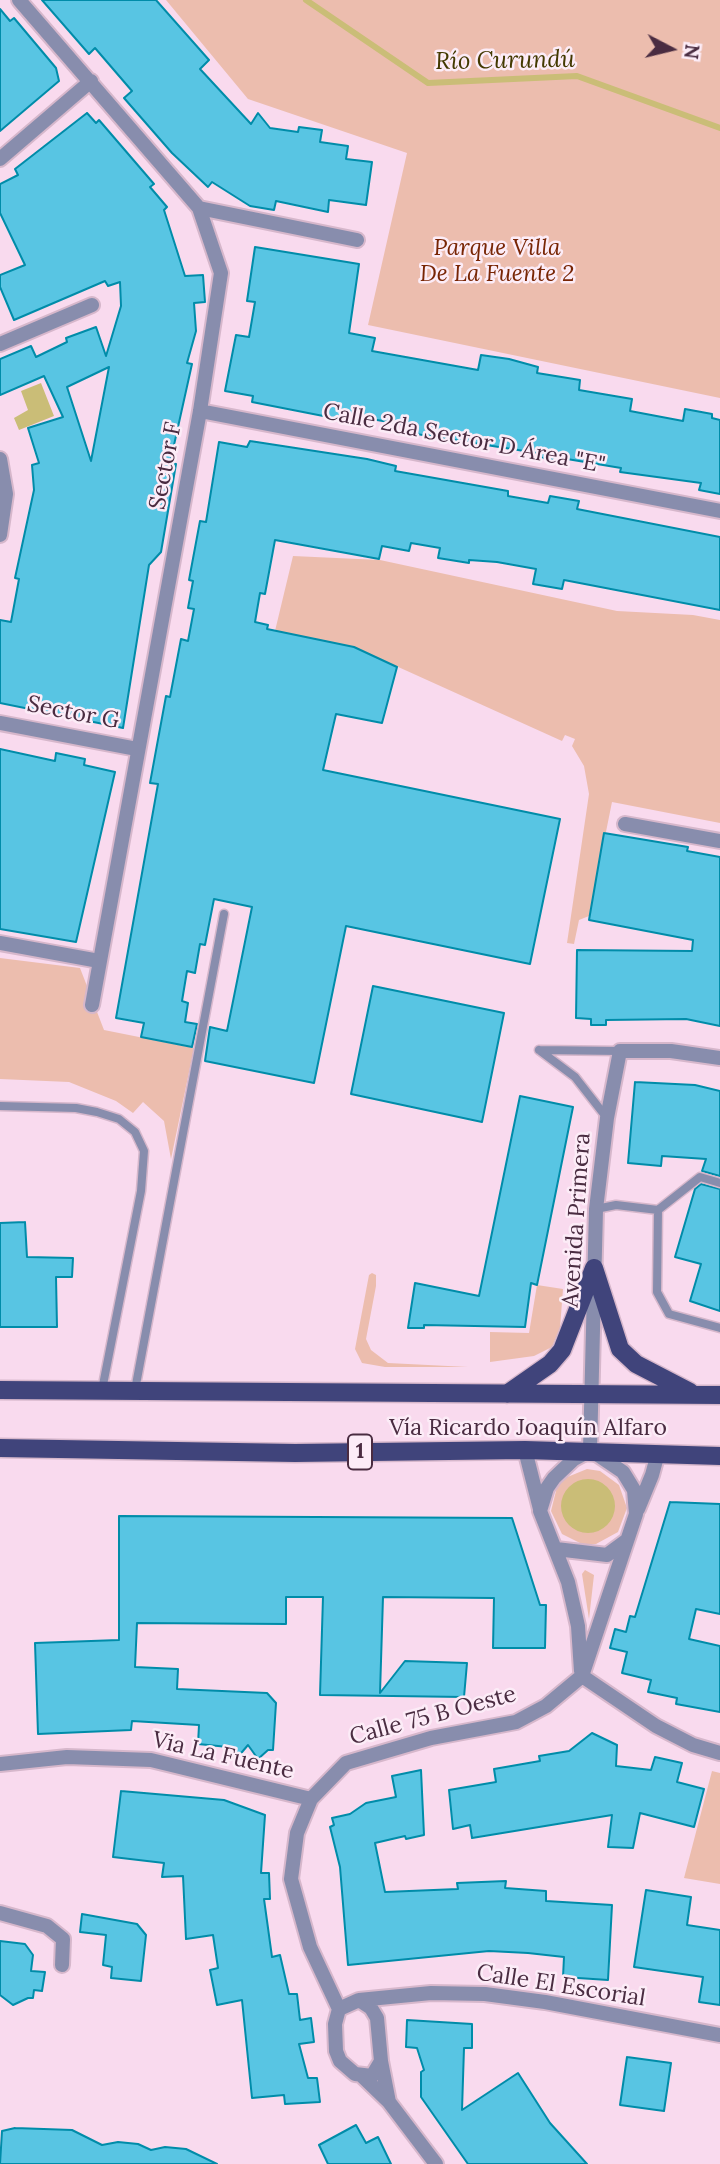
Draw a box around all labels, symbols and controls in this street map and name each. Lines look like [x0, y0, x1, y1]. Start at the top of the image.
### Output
north arrow [636, 14, 706, 84]
text: N [679, 43, 705, 60]
water label: Río Curundú [435, 45, 575, 77]
park label: Parque Villa De La Fuente 2 [420, 234, 574, 288]
street label: Calle 2da Sector D Área "E" [321, 398, 607, 480]
street label: Sector F [144, 420, 188, 512]
street label: Sector G [25, 691, 121, 735]
street label: Avenida Primera [557, 1132, 597, 1308]
street label: Vía Ricardo Joaquín Alfaro [389, 1414, 667, 1442]
road number: 1 [348, 1434, 372, 1470]
street label: Calle 75 B Oeste [347, 1681, 519, 1751]
street label: Via La Fuente [150, 1726, 296, 1786]
street label: Calle El Escorial [475, 1959, 647, 2013]

